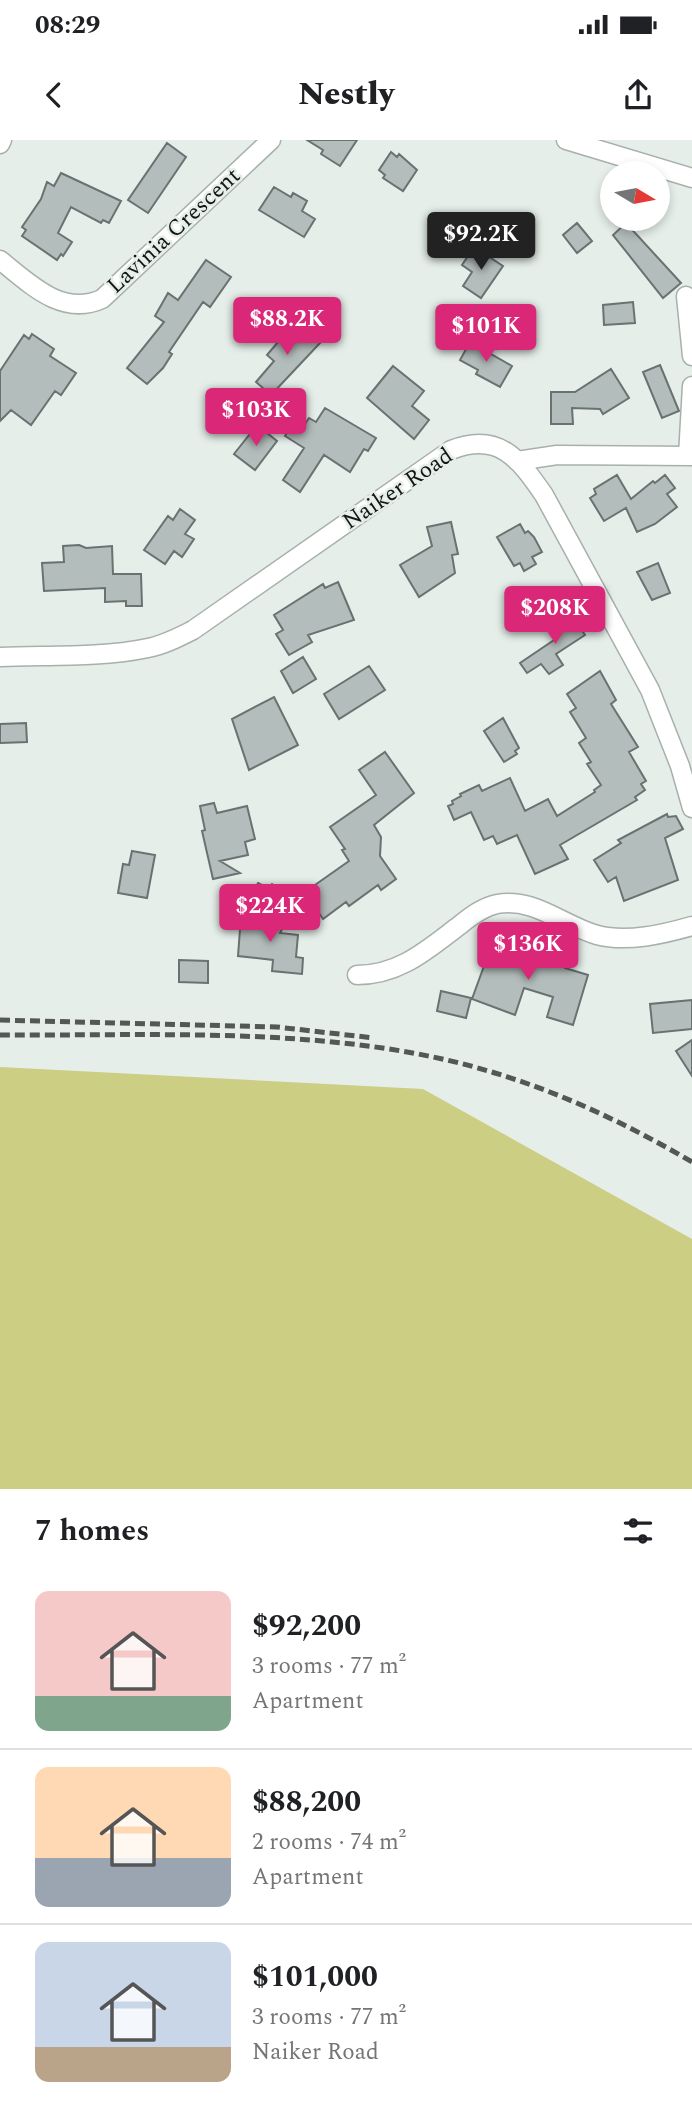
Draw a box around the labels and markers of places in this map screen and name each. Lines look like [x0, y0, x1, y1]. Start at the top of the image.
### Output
pin: $92.2K [424, 212, 538, 272]
pin: $88.2K [230, 298, 344, 357]
pin: $101K [437, 304, 535, 364]
pin: $103K [207, 388, 305, 448]
pin: $208K [506, 587, 604, 646]
pin: $224K [221, 884, 319, 944]
pin: $136K [479, 922, 577, 982]

